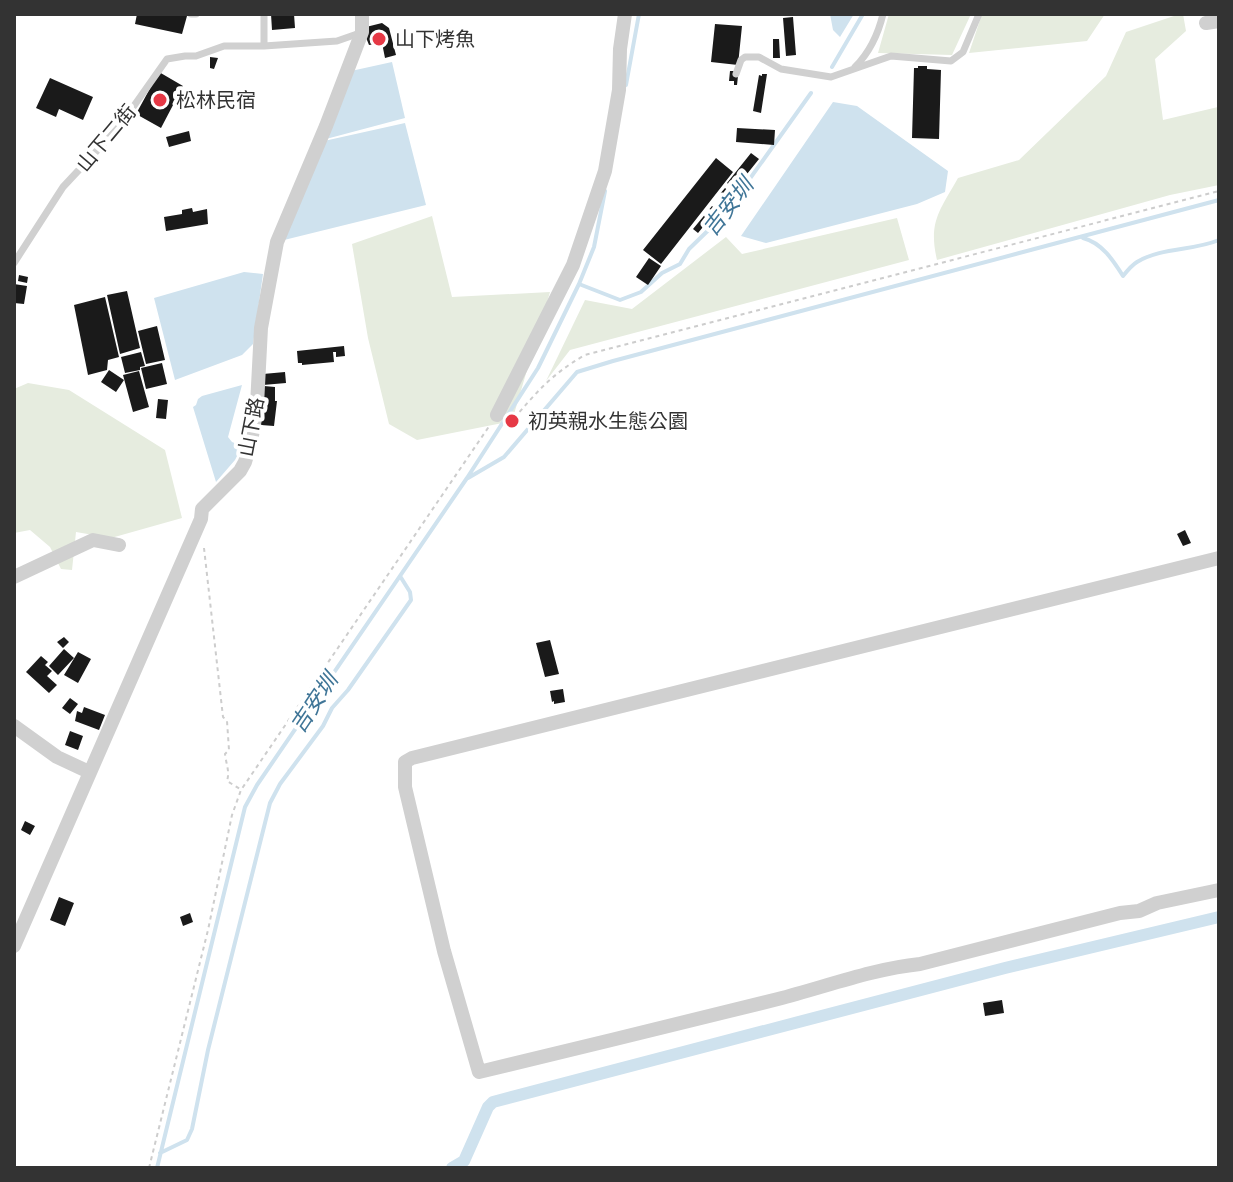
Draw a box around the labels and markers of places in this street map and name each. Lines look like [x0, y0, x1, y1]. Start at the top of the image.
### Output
place label: 山下烤魚 [395, 27, 475, 51]
marker: 山下烤魚 [370, 30, 388, 48]
place label: 松林民宿 [176, 88, 256, 112]
marker: 松林民宿 [151, 91, 169, 109]
place label: 初英親水生態公園 [528, 409, 688, 433]
marker: 初英親水生態公園 [503, 412, 521, 430]

